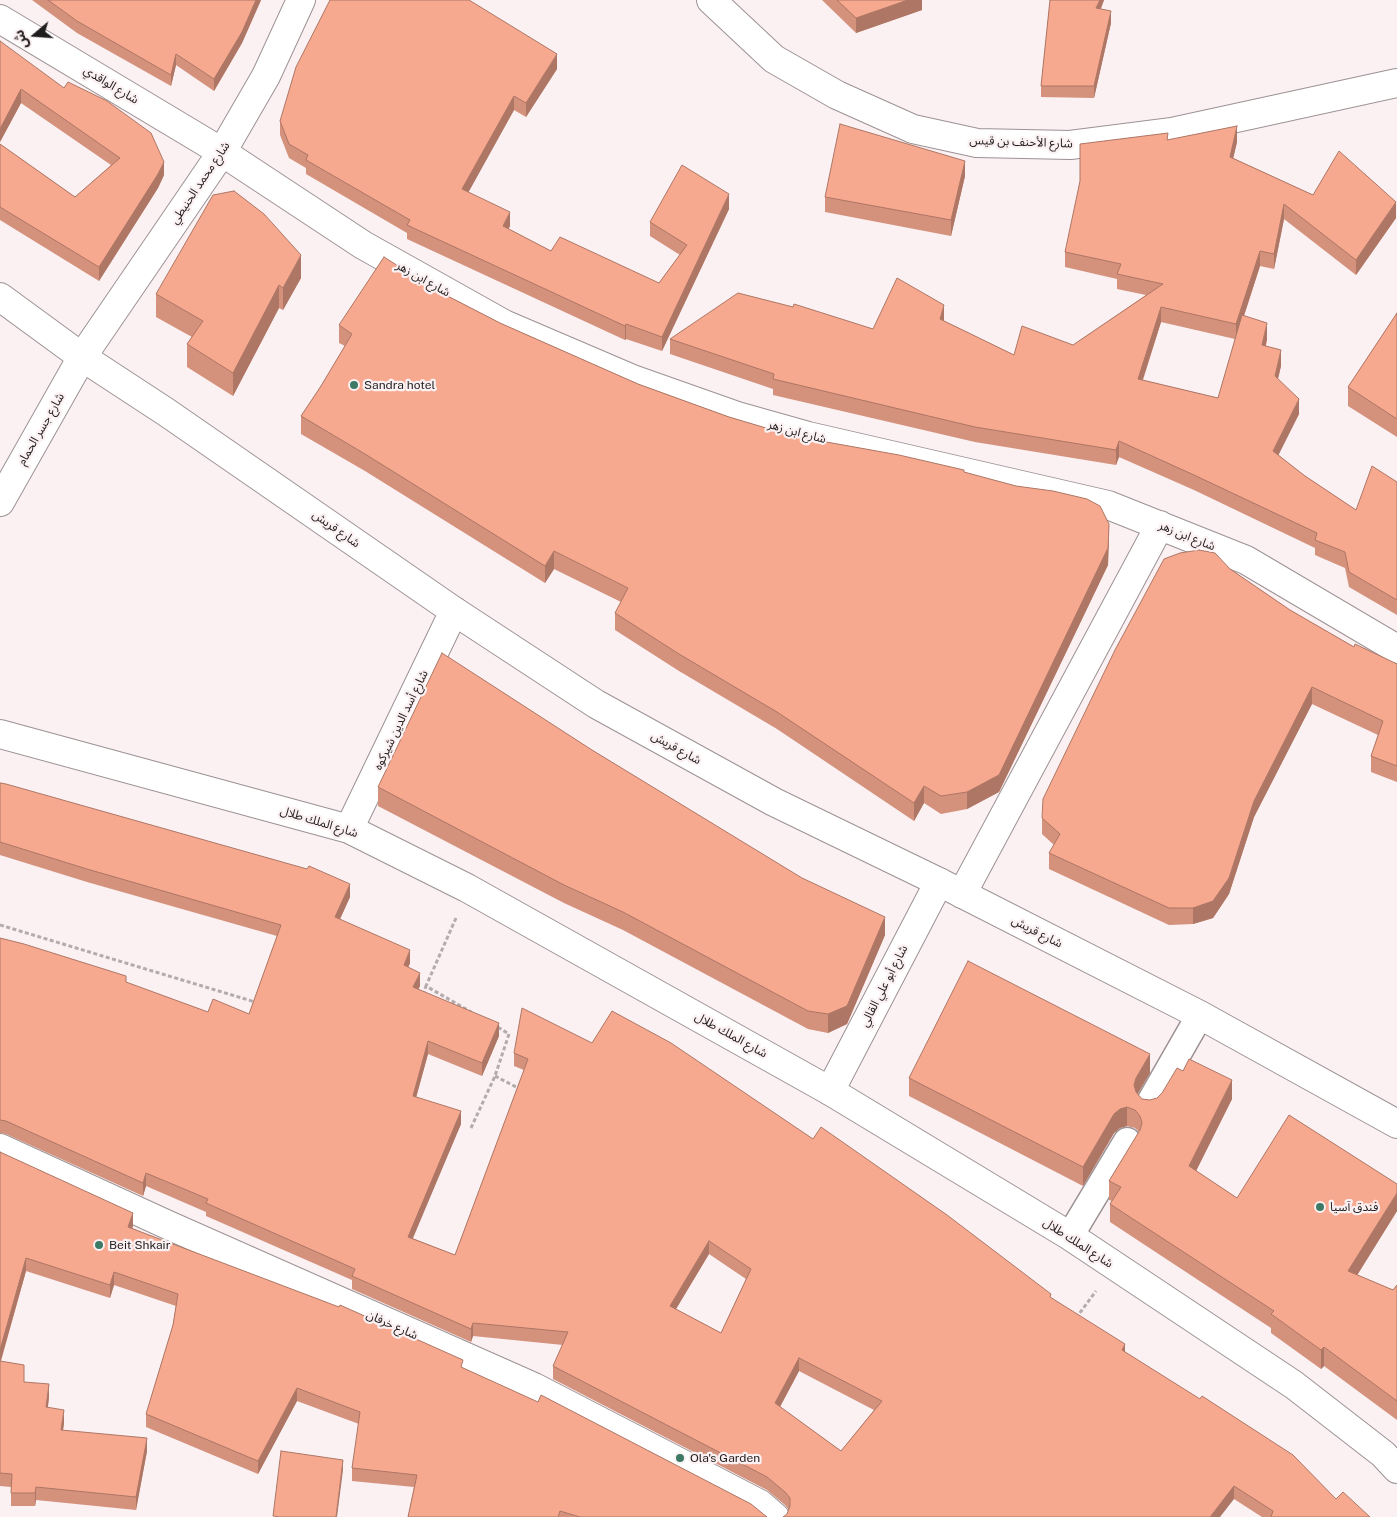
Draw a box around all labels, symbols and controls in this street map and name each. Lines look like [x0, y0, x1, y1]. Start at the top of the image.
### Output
north arrow [10, 10, 60, 60]
text: ش [10, 28, 31, 51]
street label: شارع الواقدي [81, 63, 141, 107]
street label: شارع الأحنف بن قيس [969, 133, 1073, 151]
street label: شارع محمد الحنيطي [167, 139, 233, 227]
street label: شارع ابن زهر [393, 258, 453, 300]
place label: Sandra hotel [364, 378, 435, 392]
marker: Sandra hotel [348, 379, 360, 391]
street label: شارع جسر الحمام [14, 390, 68, 468]
street label: شارع ابن زهر [766, 417, 828, 447]
street label: شارع قريش [309, 507, 363, 551]
street label: شارع ابن زهر [1157, 518, 1217, 554]
street label: شارع أسد الدين شيركوه [371, 668, 431, 772]
street label: شارع قريش [649, 728, 703, 768]
street label: شارع الملك طلال [278, 803, 360, 841]
street label: شارع قريش [1009, 913, 1065, 951]
street label: شارع أبو علي القالي [857, 943, 911, 1029]
street label: شارع الملك طلال [692, 1009, 770, 1061]
place label: فندق آسيا [1330, 1200, 1378, 1214]
marker: فندق آسيا [1314, 1201, 1326, 1213]
street label: شارع الملك طلال [1040, 1215, 1116, 1271]
place label: Beit Shkair [109, 1238, 170, 1252]
marker: Beit Shkair [93, 1239, 105, 1251]
street label: شارع خرفان [364, 1307, 420, 1343]
place label: Ola's Garden [690, 1451, 760, 1465]
marker: Ola's Garden [674, 1452, 686, 1464]

